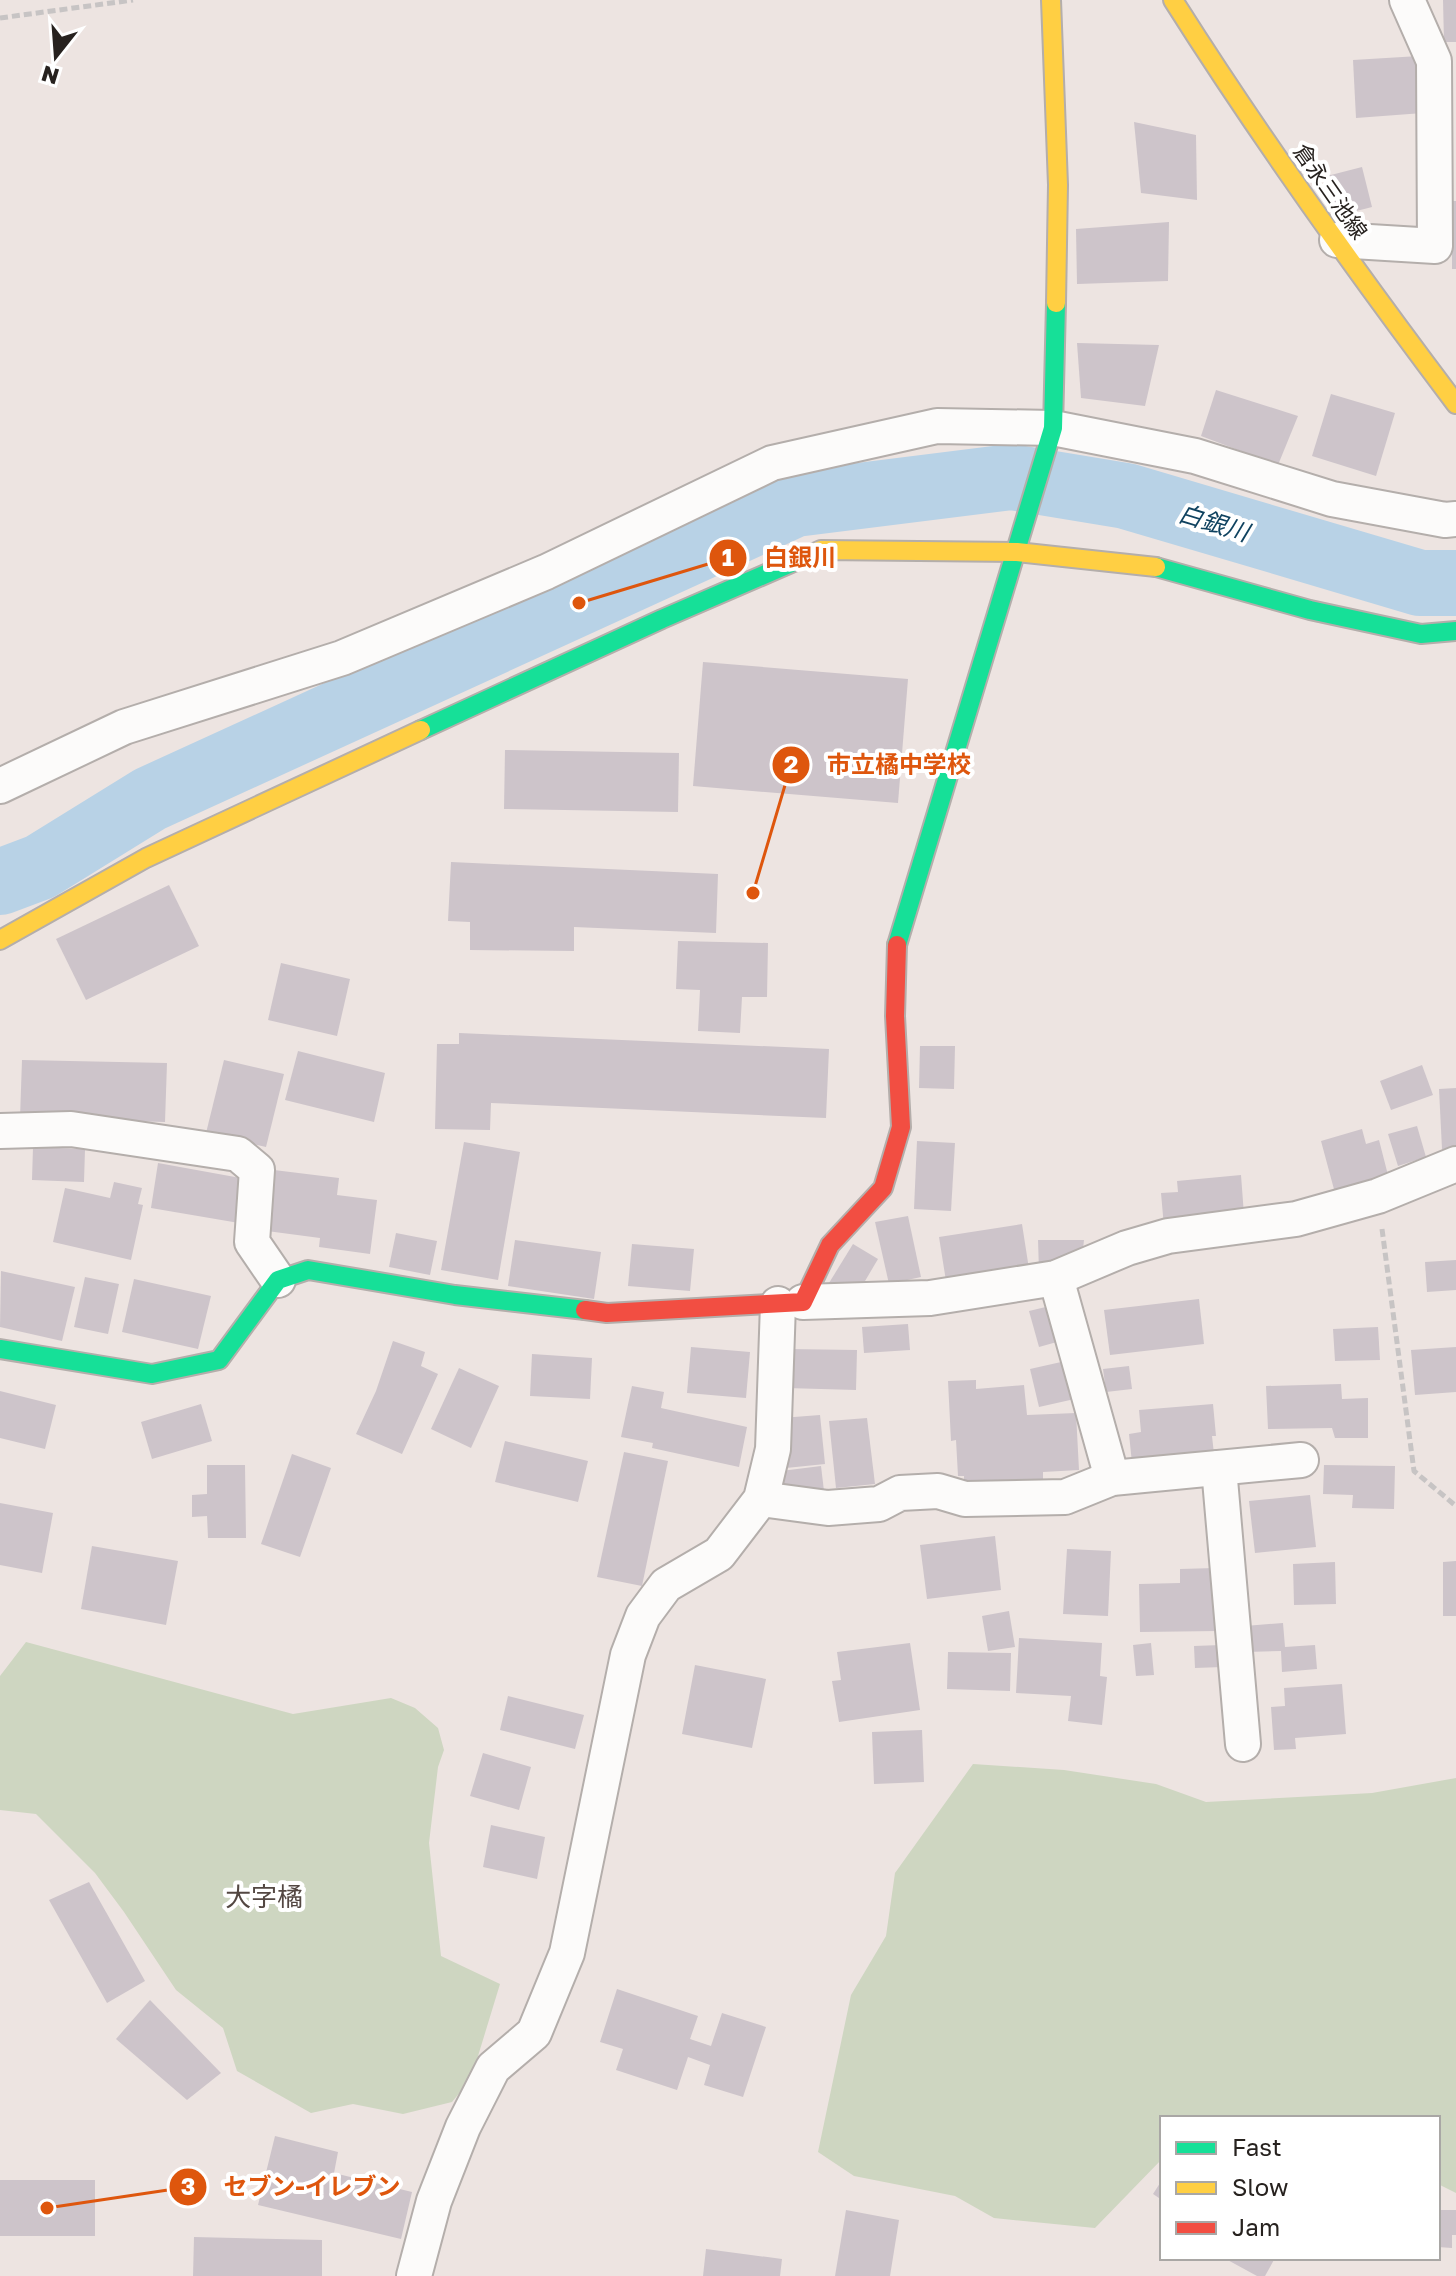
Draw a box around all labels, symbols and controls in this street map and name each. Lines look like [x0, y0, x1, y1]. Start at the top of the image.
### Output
north arrow [16, 16, 96, 96]
text: N [38, 60, 62, 91]
street label: 倉永三池線 [1288, 138, 1374, 244]
water label: 白銀川 [1175, 498, 1256, 547]
callout: 白銀川 [708, 534, 852, 582]
text: 1 [722, 542, 734, 571]
text: 白銀川 [764, 542, 836, 571]
callout: 市立橘中学校 [771, 741, 987, 789]
text: 2 [784, 749, 798, 778]
text: 市立橘中学校 [827, 749, 971, 778]
district label: 大字橘 [225, 1881, 303, 1912]
legend [1160, 2116, 1440, 2260]
text: Fast [1232, 2132, 1282, 2161]
callout: セブン-イレブン [168, 2163, 417, 2211]
text: 3 [181, 2171, 195, 2200]
text: セブン-イレブン [223, 2171, 401, 2200]
text: Slow [1232, 2172, 1288, 2201]
text: Jam [1232, 2212, 1280, 2241]

